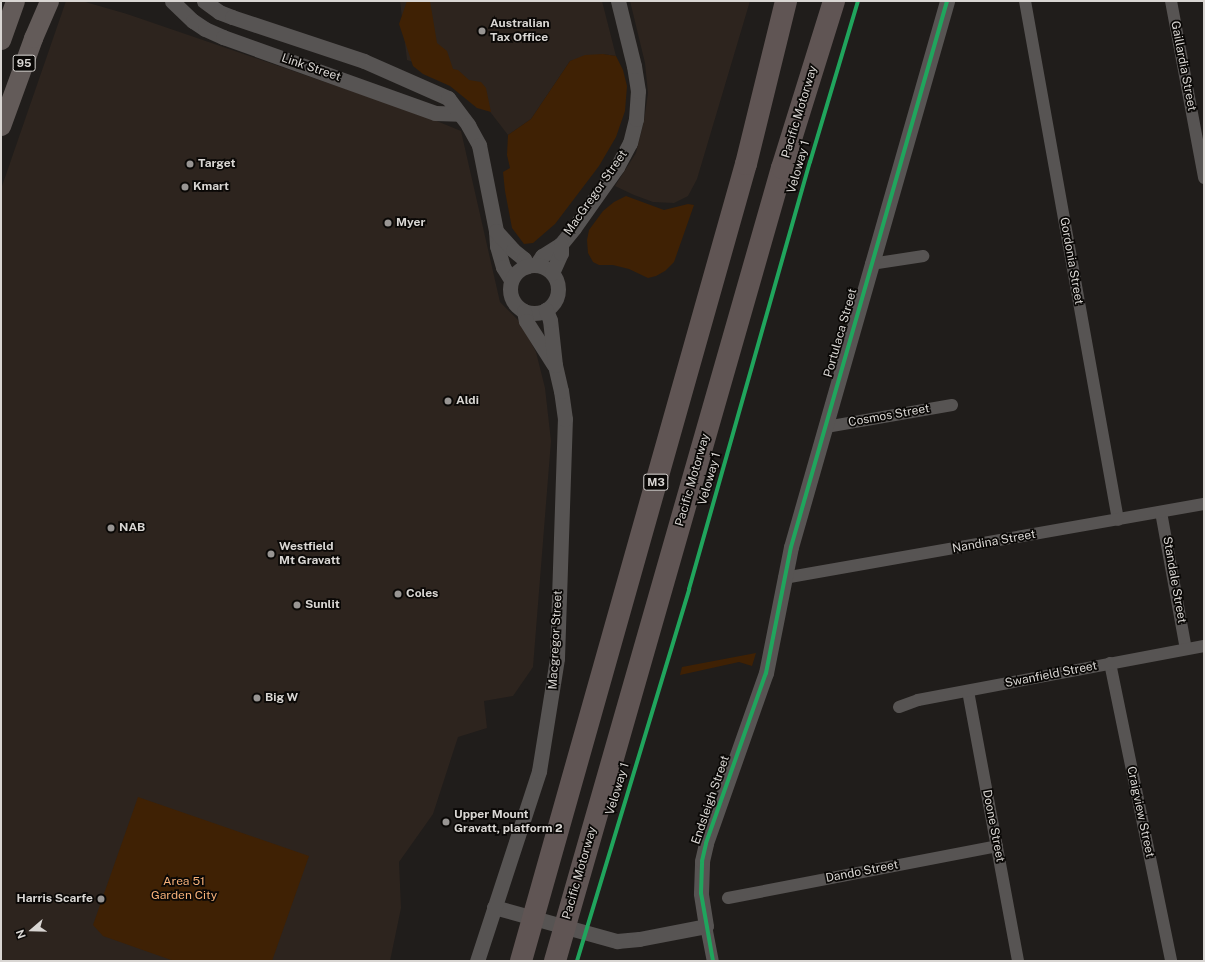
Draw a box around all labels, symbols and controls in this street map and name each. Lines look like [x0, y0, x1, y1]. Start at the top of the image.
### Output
place label: Australian Tax Office [490, 17, 550, 45]
street label: Gaillardia Street [1167, 20, 1199, 112]
marker: Australian Tax Office [477, 26, 487, 36]
street label: Link Street [280, 51, 342, 85]
road number: 95 [12, 54, 36, 72]
street label: Pacific Motorway [779, 64, 821, 160]
street label: Veloway 1 [785, 139, 813, 195]
street label: MacGregor Street [561, 148, 631, 238]
place label: Target [198, 157, 235, 171]
marker: Target [185, 159, 195, 169]
place label: Kmart [193, 180, 229, 194]
marker: Kmart [180, 182, 190, 192]
place label: Myer [396, 216, 425, 230]
street label: Gordonia Street [1056, 216, 1086, 306]
marker: Myer [383, 218, 393, 228]
street label: Portulaca Street [821, 287, 861, 379]
place label: Aldi [456, 394, 479, 408]
marker: Aldi [443, 396, 453, 406]
street label: Cosmos Street [847, 402, 931, 430]
street label: Pacific Motorway [673, 432, 713, 528]
street label: Veloway 1 [696, 451, 724, 507]
road number: M3 [643, 473, 669, 491]
place label: NAB [119, 521, 145, 535]
marker: NAB [106, 523, 116, 533]
street label: Nandina Street [951, 528, 1037, 556]
street label: Standale Street [1159, 535, 1189, 625]
place label: Westfield Mt Gravatt [279, 540, 340, 568]
marker: Westfield Mt Gravatt [266, 549, 276, 559]
place label: Coles [406, 587, 438, 601]
marker: Coles [393, 589, 403, 599]
street label: Macgregor Street [546, 590, 566, 690]
place label: Sunlit [305, 598, 340, 612]
marker: Sunlit [292, 600, 302, 610]
street label: Swanfield Street [1004, 659, 1098, 691]
place label: Big W [265, 691, 298, 705]
marker: Big W [252, 693, 262, 703]
street label: Endsleigh Street [689, 754, 733, 846]
street label: Veloway 1 [603, 761, 633, 817]
street label: Craigview Street [1123, 765, 1157, 859]
street label: Doone Street [979, 789, 1007, 863]
place label: Upper Mount Gravatt, platform 2 [454, 808, 563, 836]
marker: Upper Mount Gravatt, platform 2 [441, 817, 451, 827]
street label: Pacific Motorway [560, 825, 600, 921]
street label: Dando Street [824, 858, 900, 886]
park label: Area 51 Garden City [151, 875, 217, 903]
place label: Harris Scarfe [17, 892, 93, 906]
marker: Harris Scarfe [96, 894, 106, 904]
north arrow [12, 910, 52, 950]
text: N [14, 928, 28, 940]

